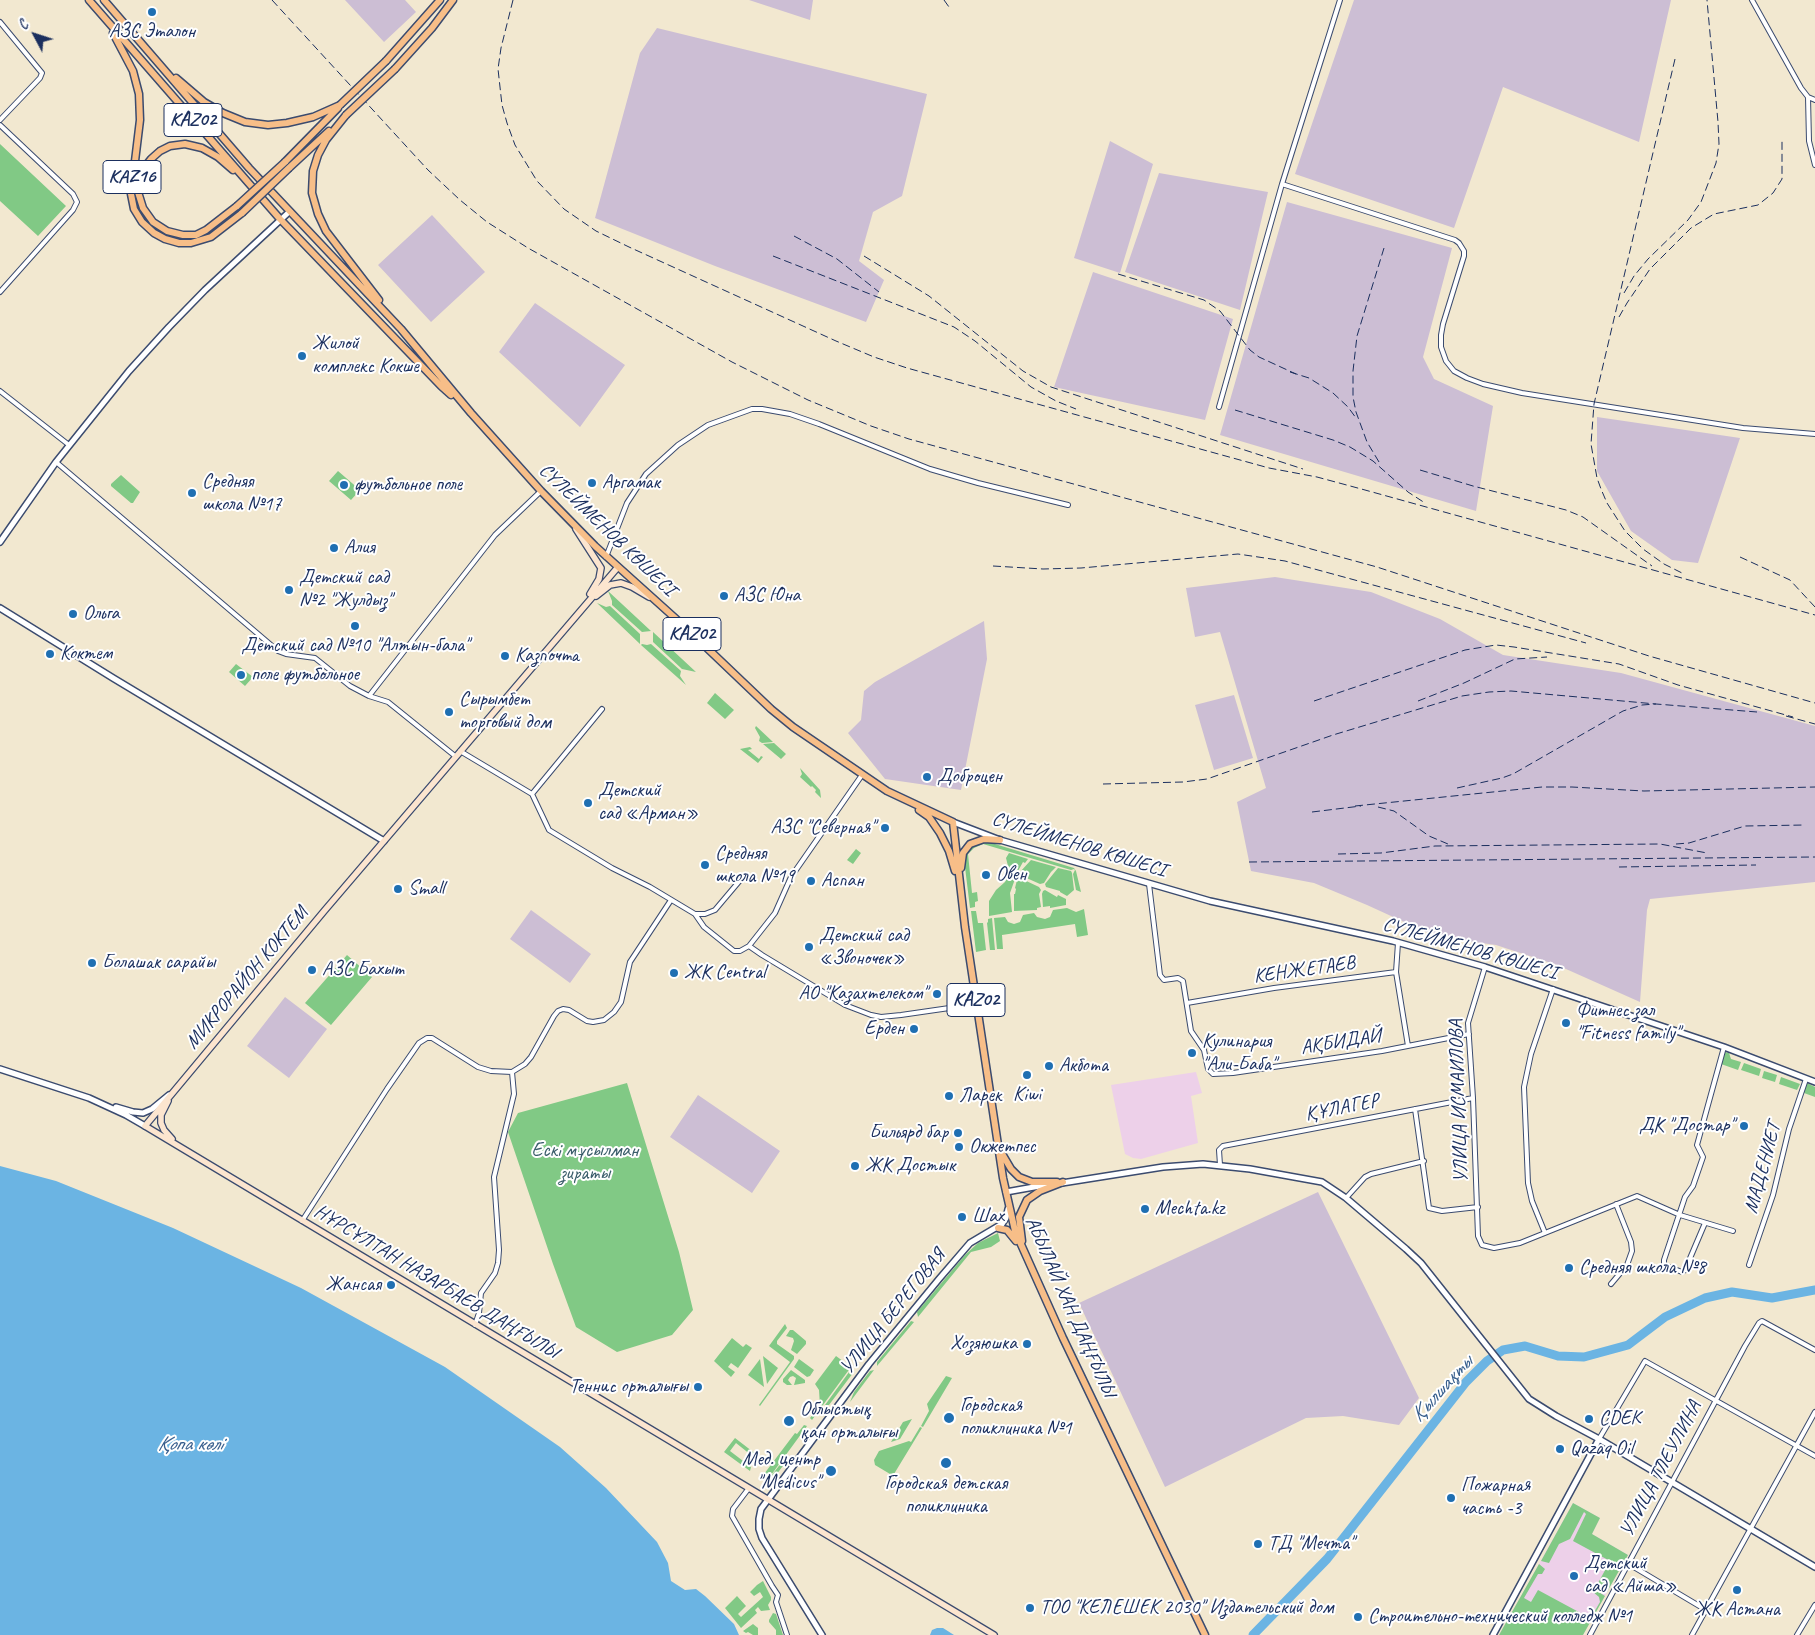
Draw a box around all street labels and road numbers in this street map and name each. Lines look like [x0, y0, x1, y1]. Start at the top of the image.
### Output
road number: KАZ02 [164, 104, 222, 136]
road number: KAZ16 [103, 160, 161, 193]
street label: СҮЛЕЙМЕНОВ КӨШЕСІ [534, 459, 680, 601]
road number: KАZ02 [663, 618, 721, 650]
street label: СҮЛЕЙМЕНОВ КӨШЕСІ [989, 807, 1169, 883]
street label: МИКРОРАЙОН КОКТЕМ [180, 902, 314, 1054]
street label: СҮЛЕЙМЕНОВ КӨШЕСІ [1380, 913, 1560, 985]
street label: КЕНЖЕТАЕВ [1252, 951, 1356, 989]
road number: KАZ02 [947, 984, 1005, 1016]
street label: УЛИЦА ИСМАИЛОВА [1444, 1019, 1474, 1183]
street label: АҚБИДАЙ [1299, 1024, 1383, 1060]
street label: ҚҰЛАГЕР [1303, 1089, 1381, 1127]
street label: МАДЕНИЕТ [1739, 1120, 1787, 1216]
street label: НҰРСҰЛТАН НАЗАРБАЕВ ДАҢҒЫЛЫ [309, 1199, 563, 1365]
street label: АБЫЛАЙ ХАН ДАҢҒЫЛЫ [1019, 1213, 1121, 1401]
street label: УЛИЦА БЕРЕГОВАЯ [835, 1245, 951, 1379]
street label: УЛИЦА ТЛЕУЛИНА [1615, 1397, 1707, 1541]

